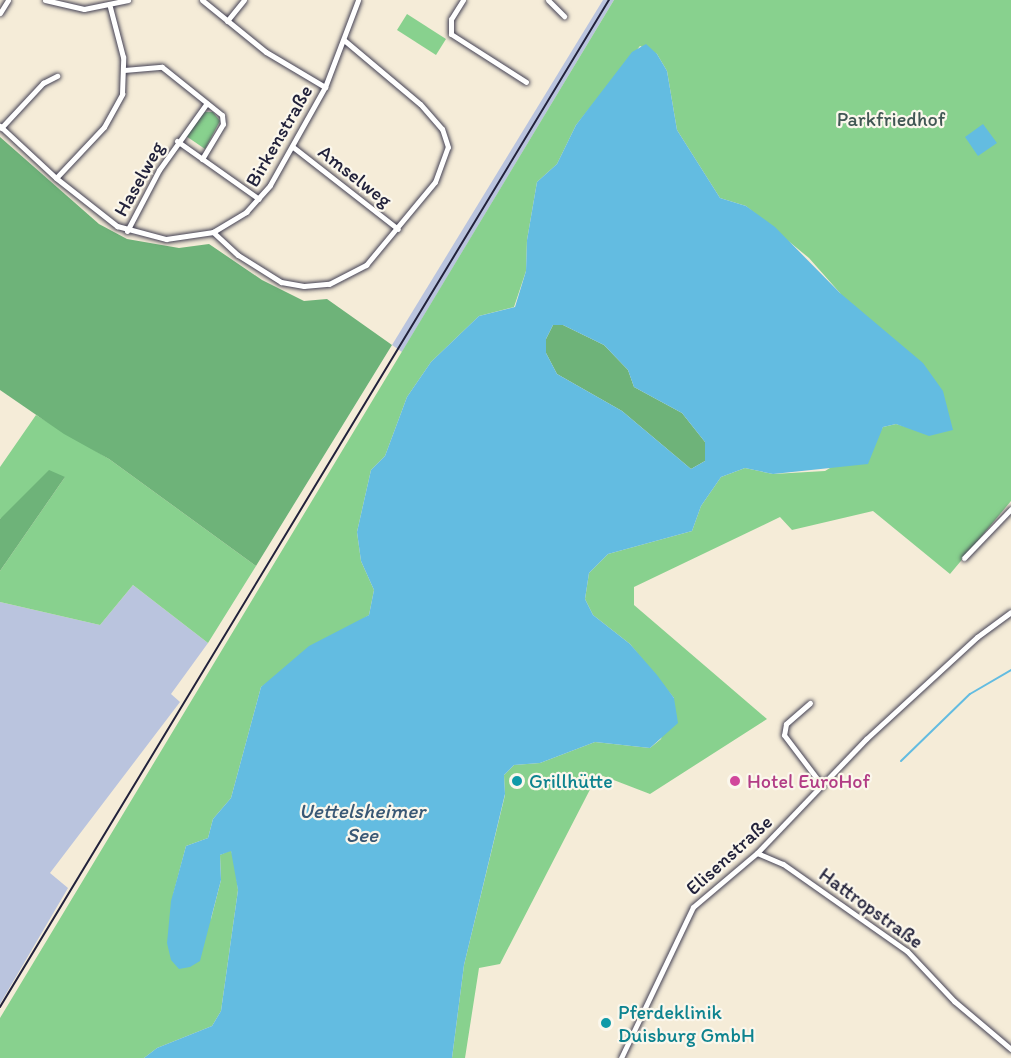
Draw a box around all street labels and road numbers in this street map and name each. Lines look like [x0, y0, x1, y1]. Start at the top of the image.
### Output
street label: Birkenstraße [240, 81, 318, 191]
street label: Haselweg [109, 137, 169, 221]
street label: Amselweg [313, 140, 397, 212]
street label: Elisenstraße [681, 810, 777, 900]
street label: Hattropstraße [814, 862, 928, 954]

